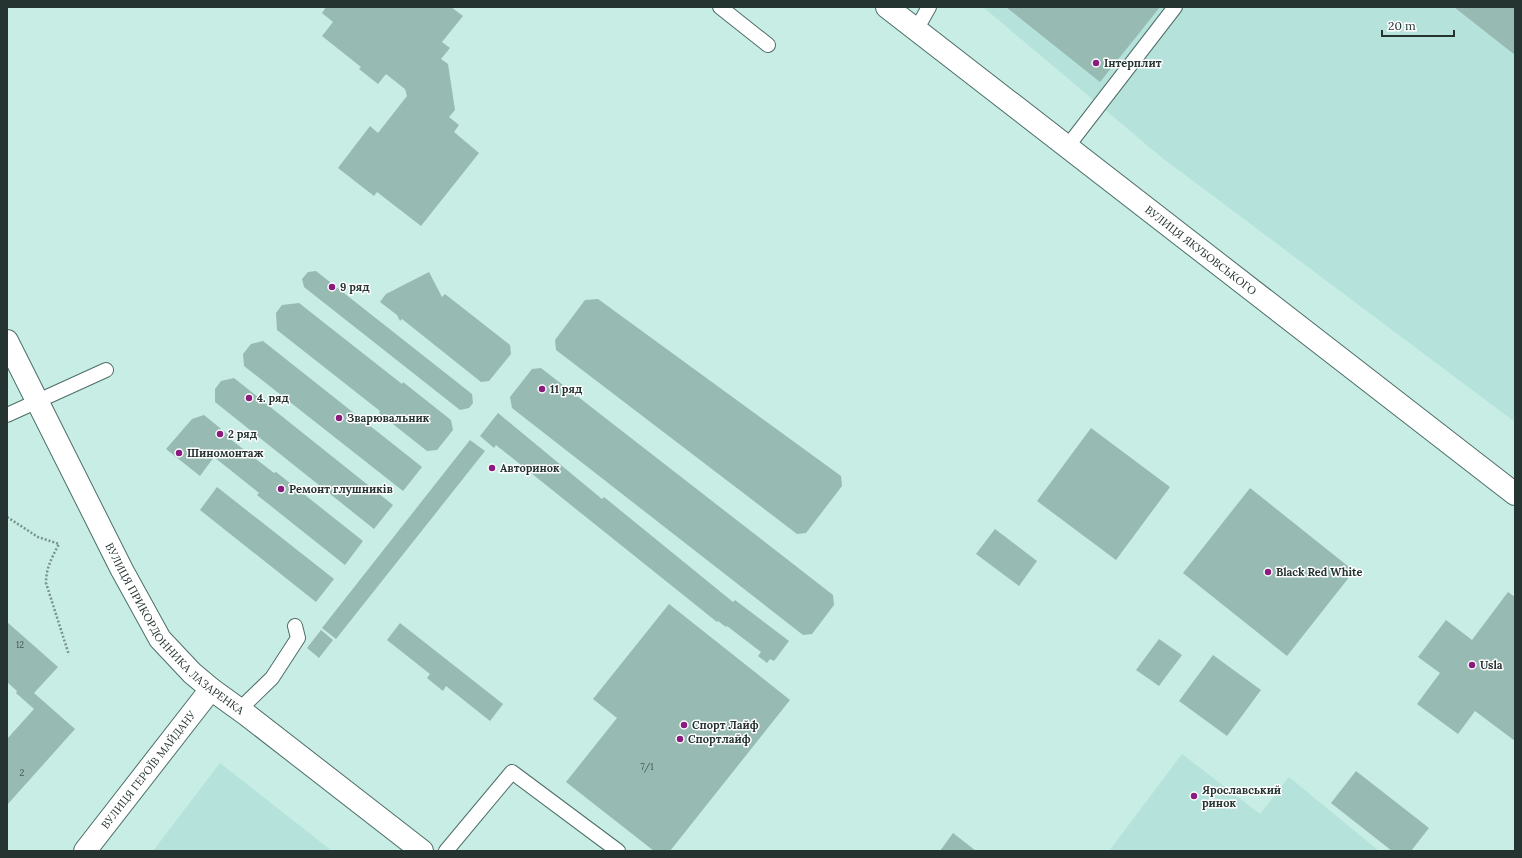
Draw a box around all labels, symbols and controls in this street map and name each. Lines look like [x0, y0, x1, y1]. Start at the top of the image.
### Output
scale bar [1382, 12, 1454, 38]
text: 20 m [1388, 18, 1416, 33]
place label: Інтерплит [1104, 56, 1162, 70]
marker: Інтерплит [1091, 58, 1101, 68]
street label: ВУЛИЦЯ ЯКУБОВСЬКОГО [1142, 203, 1260, 298]
place label: 9 ряд [340, 280, 370, 294]
marker: 9 ряд [327, 282, 337, 292]
place label: 11 ряд [550, 382, 583, 396]
marker: 11 ряд [537, 384, 547, 394]
place label: 4. ряд [257, 391, 290, 405]
marker: 4. ряд [244, 393, 254, 403]
place label: Зварювальник [347, 411, 430, 425]
marker: Зварювальник [334, 413, 344, 423]
place label: 2 ряд [228, 427, 258, 441]
marker: 2 ряд [215, 429, 225, 439]
place label: Шиномонтаж [187, 446, 264, 460]
marker: Шиномонтаж [174, 448, 184, 458]
place label: Авторинок [500, 461, 560, 475]
marker: Авторинок [487, 463, 497, 473]
place label: Ремонт глушників [289, 482, 393, 496]
marker: Ремонт глушників [276, 484, 286, 494]
street label: ВУЛИЦЯ ПРИКОРДОННИКА ЛАЗАРЕНКА [102, 540, 248, 718]
place label: Black Red White [1276, 565, 1363, 579]
marker: Black Red White [1263, 567, 1273, 577]
house number: 12 [16, 639, 24, 650]
place label: Usla [1480, 658, 1503, 672]
marker: Usla [1467, 660, 1477, 670]
street label: ВУЛИЦЯ ГЕРОЇВ МАЙДАНУ [98, 708, 199, 831]
place label: Спорт Лайф [692, 718, 759, 732]
marker: Спорт Лайф [679, 720, 689, 730]
place label: Спортлайф [688, 732, 751, 746]
marker: Спортлайф [675, 734, 685, 744]
house number: 7/1 [641, 761, 653, 773]
house number: 2 [20, 767, 25, 778]
place label: Ярославський ринок [1202, 783, 1281, 810]
marker: Ярославський ринок [1189, 791, 1199, 801]

